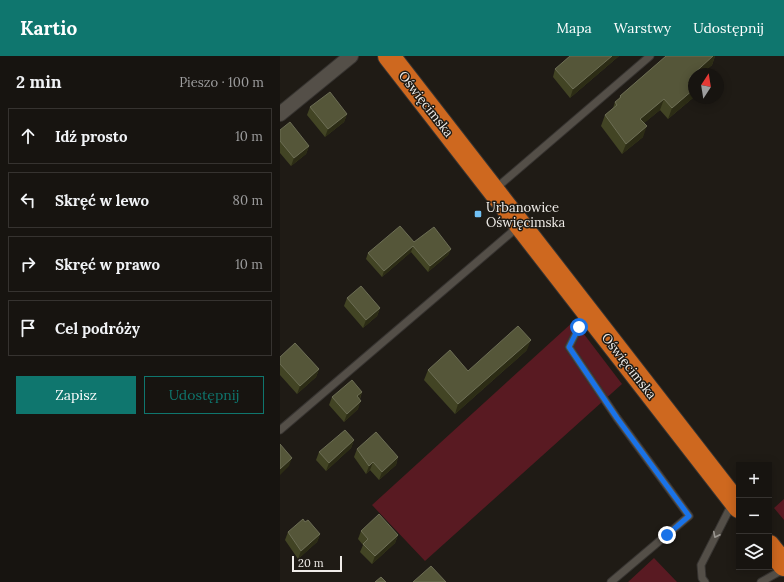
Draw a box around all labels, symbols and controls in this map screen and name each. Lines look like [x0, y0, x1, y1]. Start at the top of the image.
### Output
text: Kartio [20, 16, 77, 40]
text: Mapa [556, 19, 592, 37]
text: Warstwy [614, 19, 671, 37]
text: Udostępnij [693, 19, 764, 37]
street label: Oświęcimska [395, 68, 457, 141]
north arrow [688, 68, 724, 104]
text: 2 min [16, 71, 62, 93]
text: Pieszo · 100 m [179, 74, 264, 91]
icon: ahead [17, 125, 39, 147]
text: Idź prosto [55, 127, 128, 146]
text: 10 m [235, 128, 263, 145]
icon: left [17, 189, 39, 211]
text: Skręć w lewo [55, 191, 149, 210]
text: 80 m [233, 192, 263, 209]
place label: Urbanowice Oświęcimska [486, 199, 566, 231]
marker: Urbanowice Oświęcimska [473, 209, 483, 219]
icon: right [17, 253, 39, 275]
text: Skręć w prawo [55, 255, 160, 274]
text: 10 m [235, 256, 263, 273]
icon: arrive [17, 317, 39, 339]
route start [570, 318, 588, 336]
text: Cel podróży [55, 319, 140, 338]
street label: Oświęcimska [598, 330, 660, 403]
button: Zapisz [16, 376, 136, 414]
button: Udostępnij [144, 376, 264, 414]
map controls [736, 462, 772, 570]
button: + [736, 462, 772, 498]
button: − [736, 498, 772, 534]
route end [658, 526, 676, 544]
one-way arrow [713, 531, 720, 538]
button: layers [736, 534, 772, 570]
scale bar [292, 554, 342, 573]
text: 20 m [298, 556, 323, 570]

